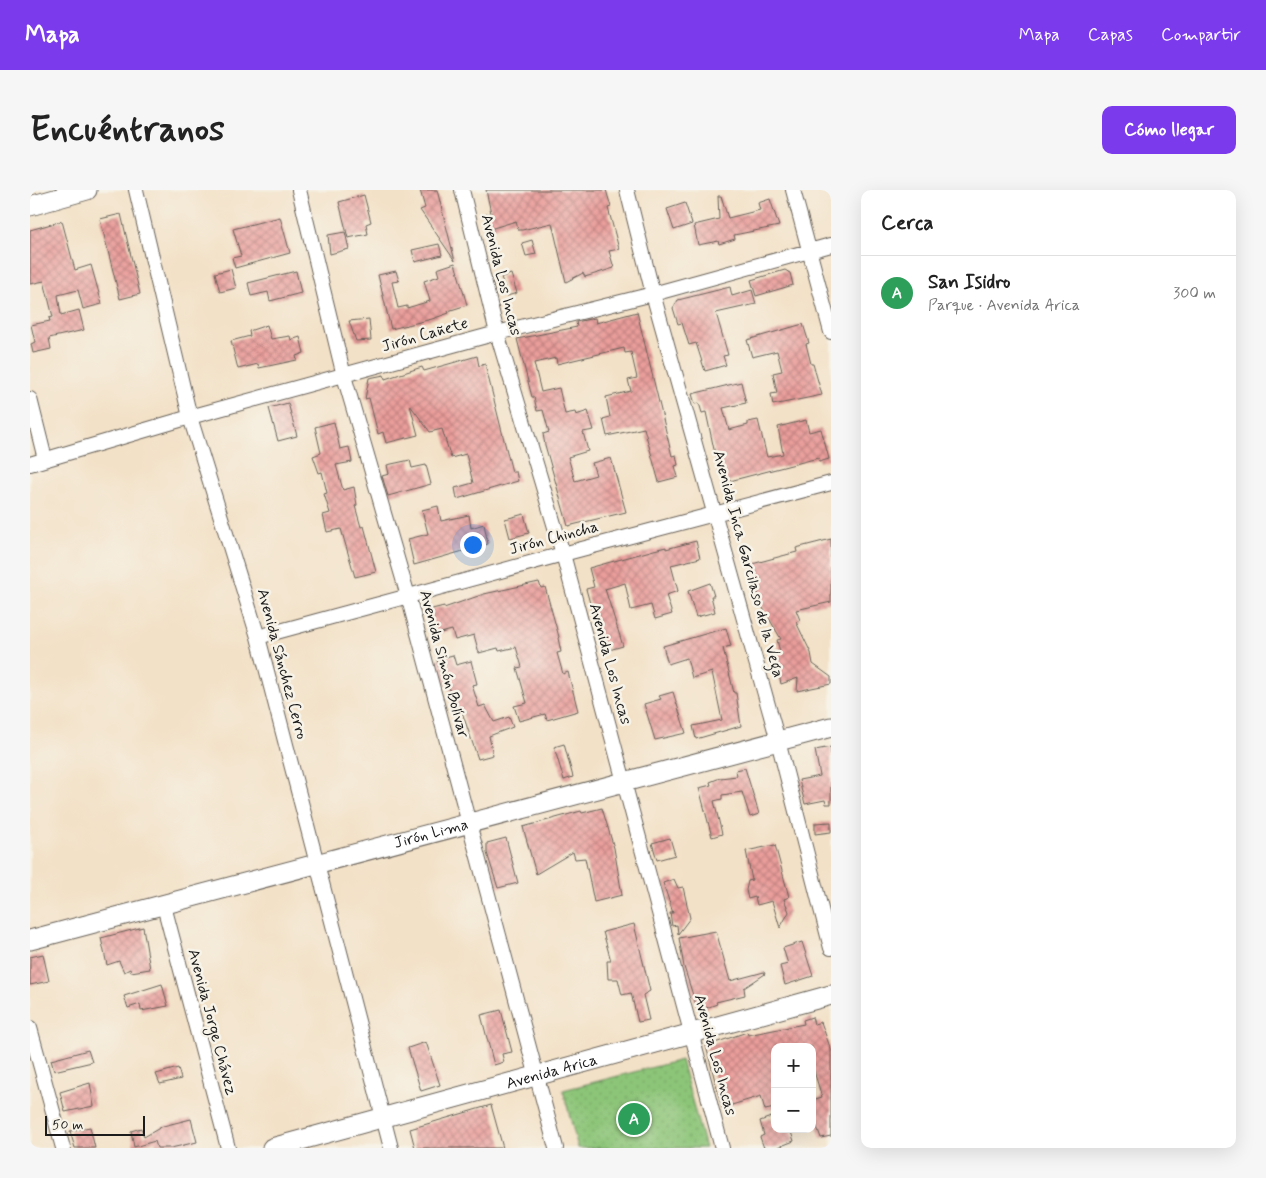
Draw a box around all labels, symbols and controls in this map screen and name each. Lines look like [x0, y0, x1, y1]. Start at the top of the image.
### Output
text: Mapa [25, 20, 80, 51]
text: Mapa [1019, 23, 1060, 47]
text: Capas [1088, 23, 1133, 47]
text: Compartir [1161, 23, 1241, 47]
button: Cómo llegar [1102, 106, 1236, 154]
text: Encuéntranos [30, 107, 225, 153]
text: Cerca [881, 209, 934, 237]
street label: Avenida Los Incas [476, 212, 526, 338]
text: San Isidro [928, 270, 1010, 295]
text: A [892, 283, 902, 304]
text: 300 m [1173, 283, 1216, 304]
text: Parque · Avenida Arica [928, 295, 1080, 316]
street label: Jirón Cañete [379, 313, 471, 357]
street label: Avenida Inca Garcilaso de la Vega [707, 448, 788, 680]
street label: Jirón Chincha [507, 516, 601, 560]
your location [460, 532, 486, 558]
street label: Avenida Sánchez Cerro [252, 586, 312, 742]
street label: Avenida Simón Bolívar [414, 588, 474, 740]
street label: Avenida Los Incas [584, 601, 636, 727]
street label: Jirón Lima [392, 813, 471, 853]
street label: Avenida Jorge Chávez [181, 947, 242, 1098]
street label: Avenida Los Incas [689, 992, 741, 1118]
map controls [771, 1043, 816, 1133]
button: + [771, 1043, 816, 1088]
street label: Avenida Arica [504, 1049, 600, 1094]
button: − [771, 1088, 816, 1133]
pin: A [618, 1100, 650, 1138]
scale bar [45, 1113, 145, 1136]
text: 50 m [52, 1116, 83, 1134]

